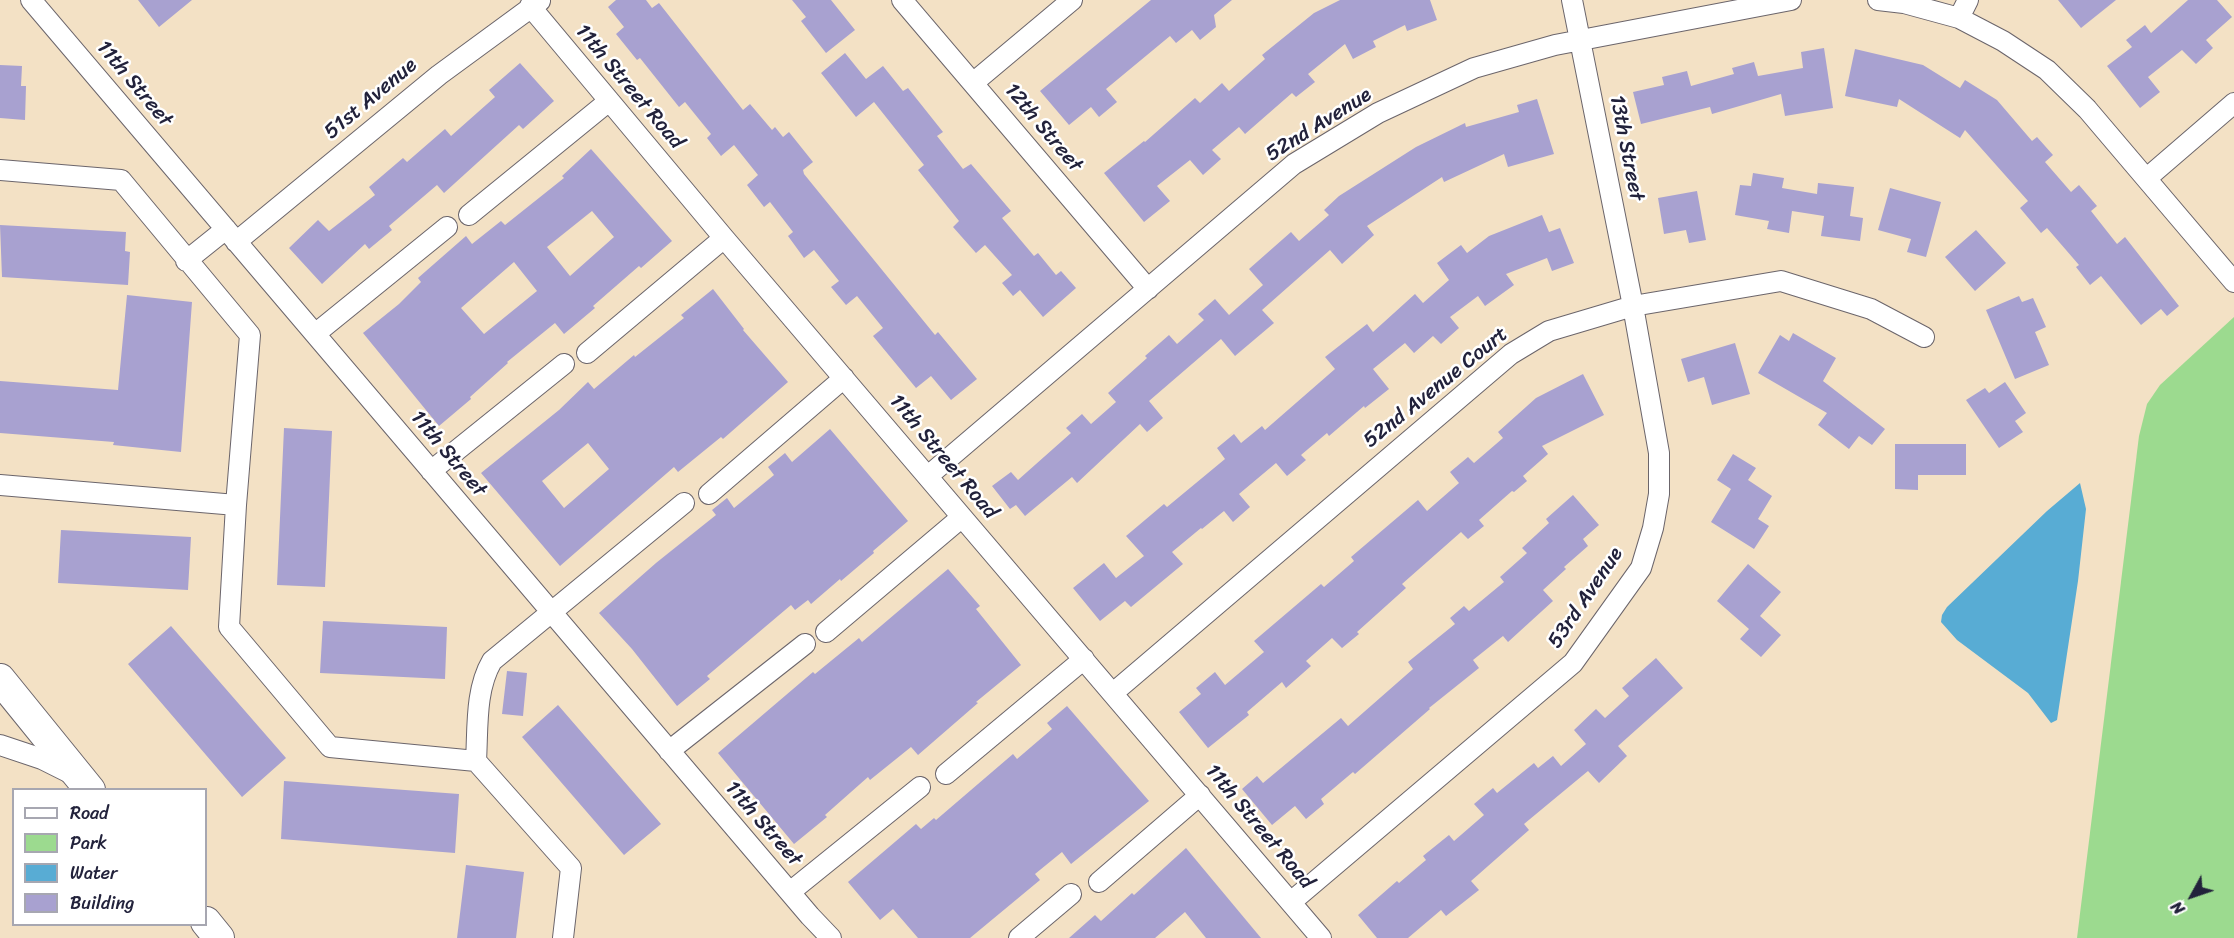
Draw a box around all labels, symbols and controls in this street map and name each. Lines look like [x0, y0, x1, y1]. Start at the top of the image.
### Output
street label: 11th Street Road [569, 19, 689, 155]
street label: 11th Street [91, 36, 177, 132]
street label: 51st Avenue [320, 53, 422, 145]
street label: 12th Street [999, 79, 1087, 177]
street label: 52nd Avenue [1262, 83, 1376, 167]
street label: 13th Street [1603, 93, 1649, 203]
street label: 52nd Avenue Court [1359, 322, 1513, 454]
street label: 11th Street Road [883, 389, 1003, 525]
street label: 11th Street [405, 406, 491, 502]
street label: 53rd Avenue [1543, 543, 1629, 653]
street label: 11th Street Road [1199, 759, 1319, 895]
street label: 11th Street [719, 776, 807, 872]
legend [12, 788, 207, 926]
text: Road [70, 797, 109, 829]
text: Park [70, 827, 107, 859]
text: Water [70, 857, 117, 889]
north arrow [2162, 866, 2222, 926]
text: Building [70, 887, 134, 919]
text: N [2163, 894, 2193, 921]

